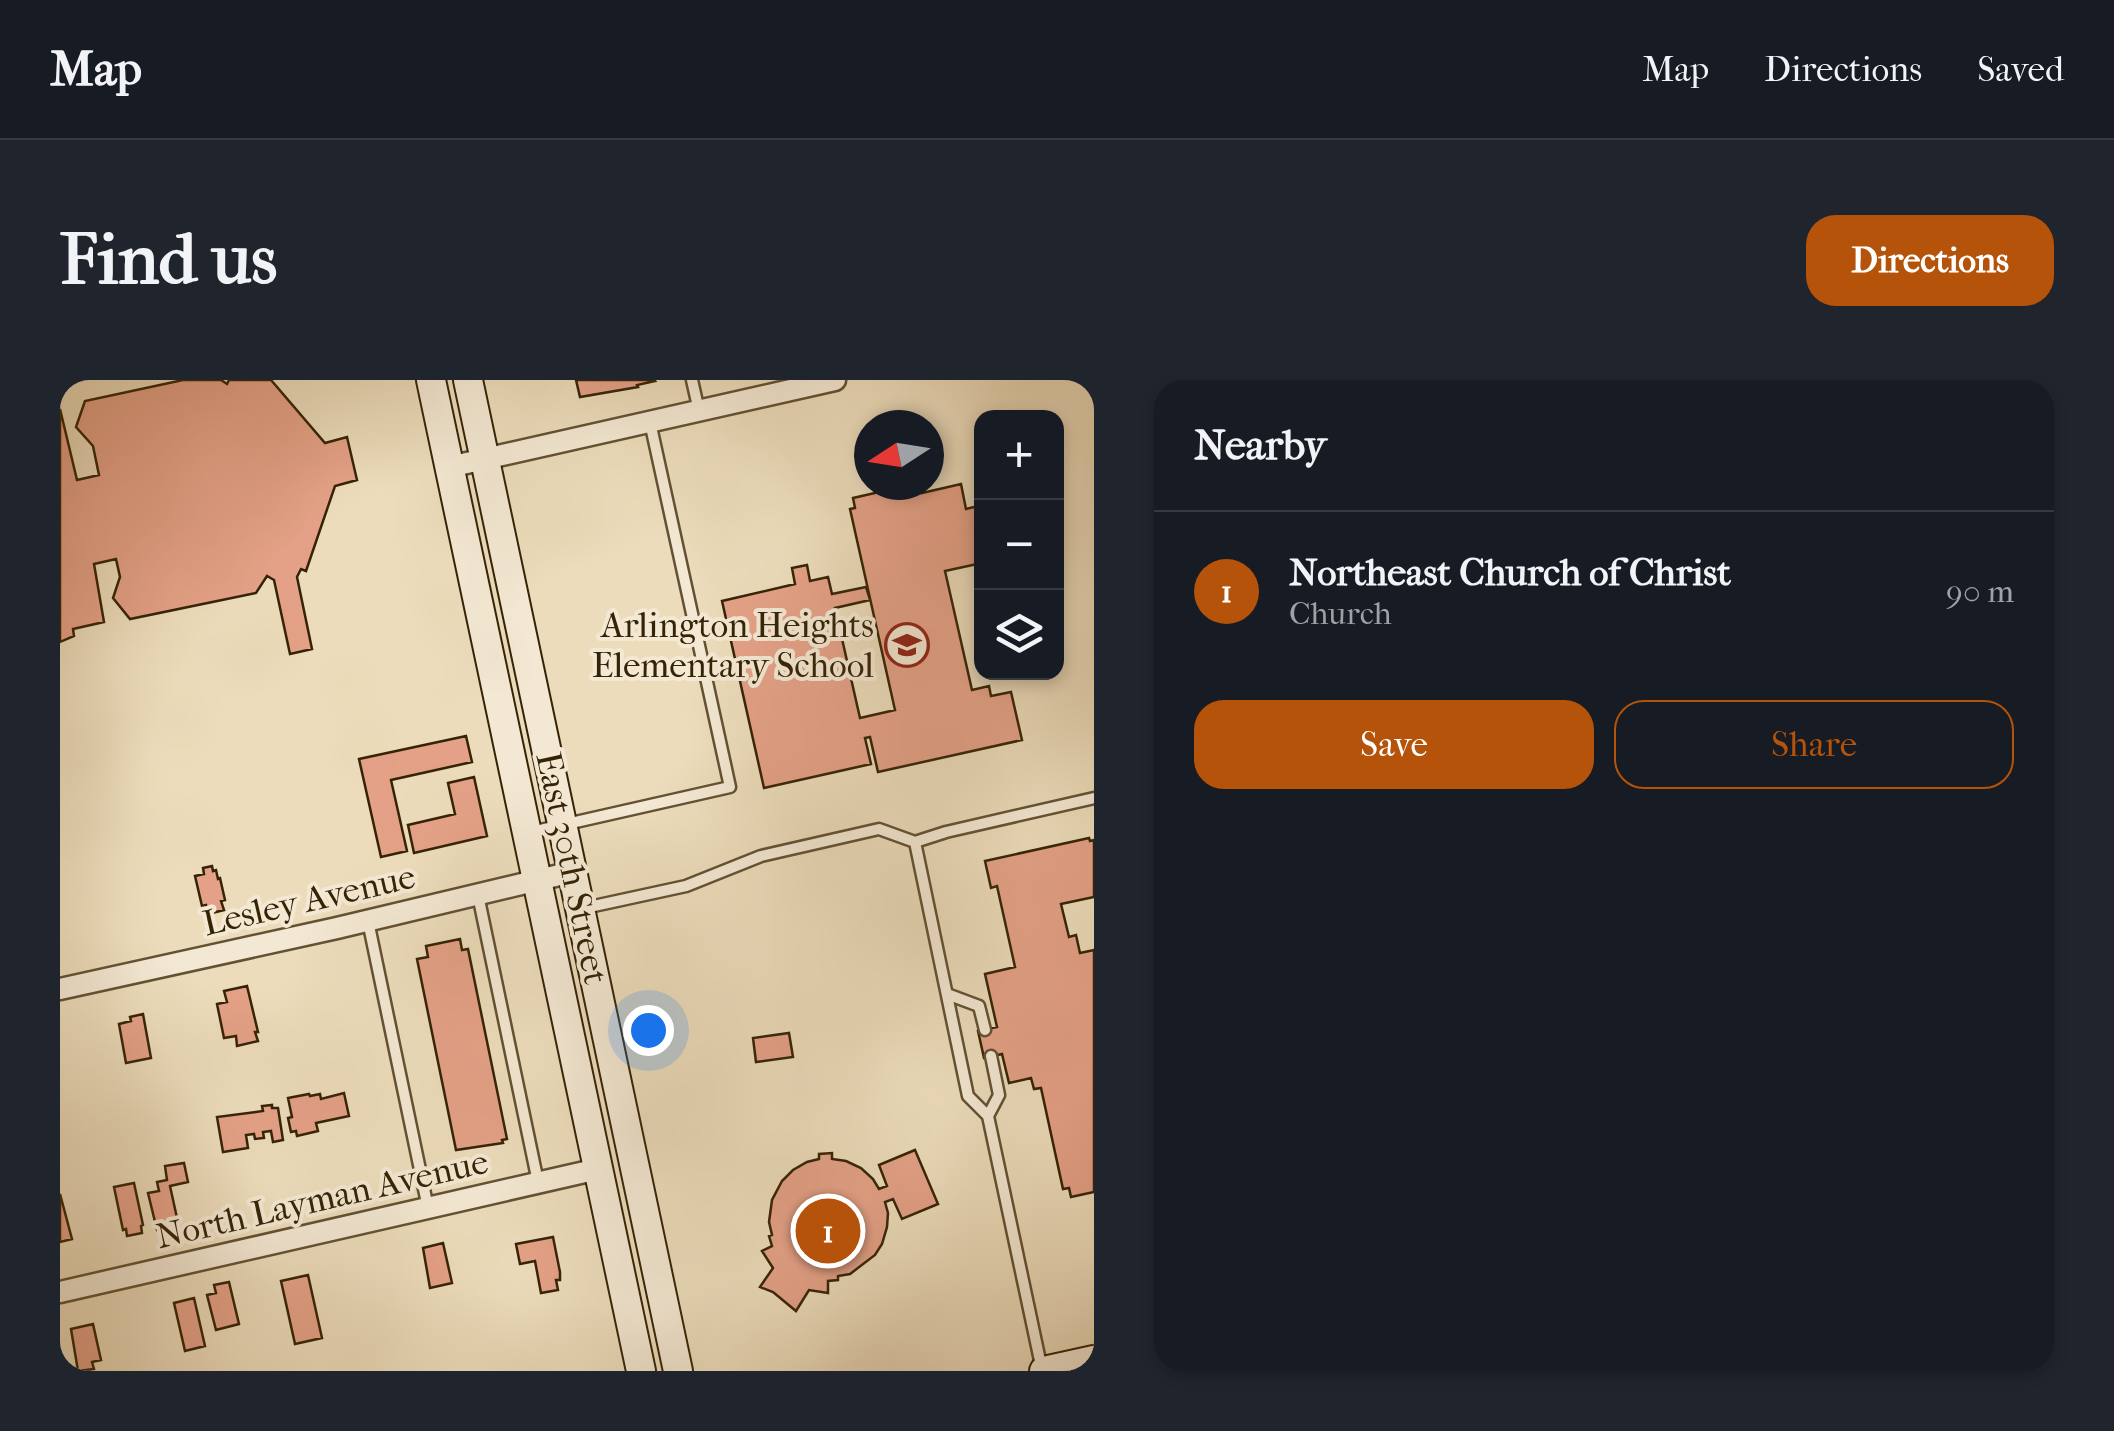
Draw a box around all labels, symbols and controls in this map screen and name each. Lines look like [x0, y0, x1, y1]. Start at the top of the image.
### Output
text: Map [50, 41, 142, 97]
text: Map [1642, 49, 1709, 90]
text: Directions [1764, 49, 1922, 90]
text: Saved [1977, 49, 2064, 90]
button: Directions [1806, 215, 2054, 306]
text: Find us [60, 219, 277, 301]
north arrow [854, 410, 944, 500]
map controls [974, 410, 1064, 680]
button: + [974, 410, 1064, 500]
text: Nearby [1194, 421, 1326, 470]
button: − [974, 500, 1064, 590]
text: Northeast Church of Christ [1289, 550, 1731, 595]
text: 1 [1221, 573, 1232, 610]
text: 90 m [1946, 573, 2014, 610]
button: layers [974, 590, 1064, 680]
text: Church [1289, 595, 1392, 632]
place label: Arlington Heights Elementary School [592, 605, 874, 686]
school or university icon: Arlington Heights Elementary School [884, 622, 930, 668]
button: Save [1194, 700, 1594, 789]
button: Share [1614, 700, 2014, 789]
street label: East 30th Street [527, 748, 617, 988]
street label: Lesley Avenue [199, 856, 419, 944]
your location [623, 1005, 674, 1056]
street label: North Layman Avenue [152, 1141, 492, 1257]
pin: 1 [796, 1194, 860, 1268]

